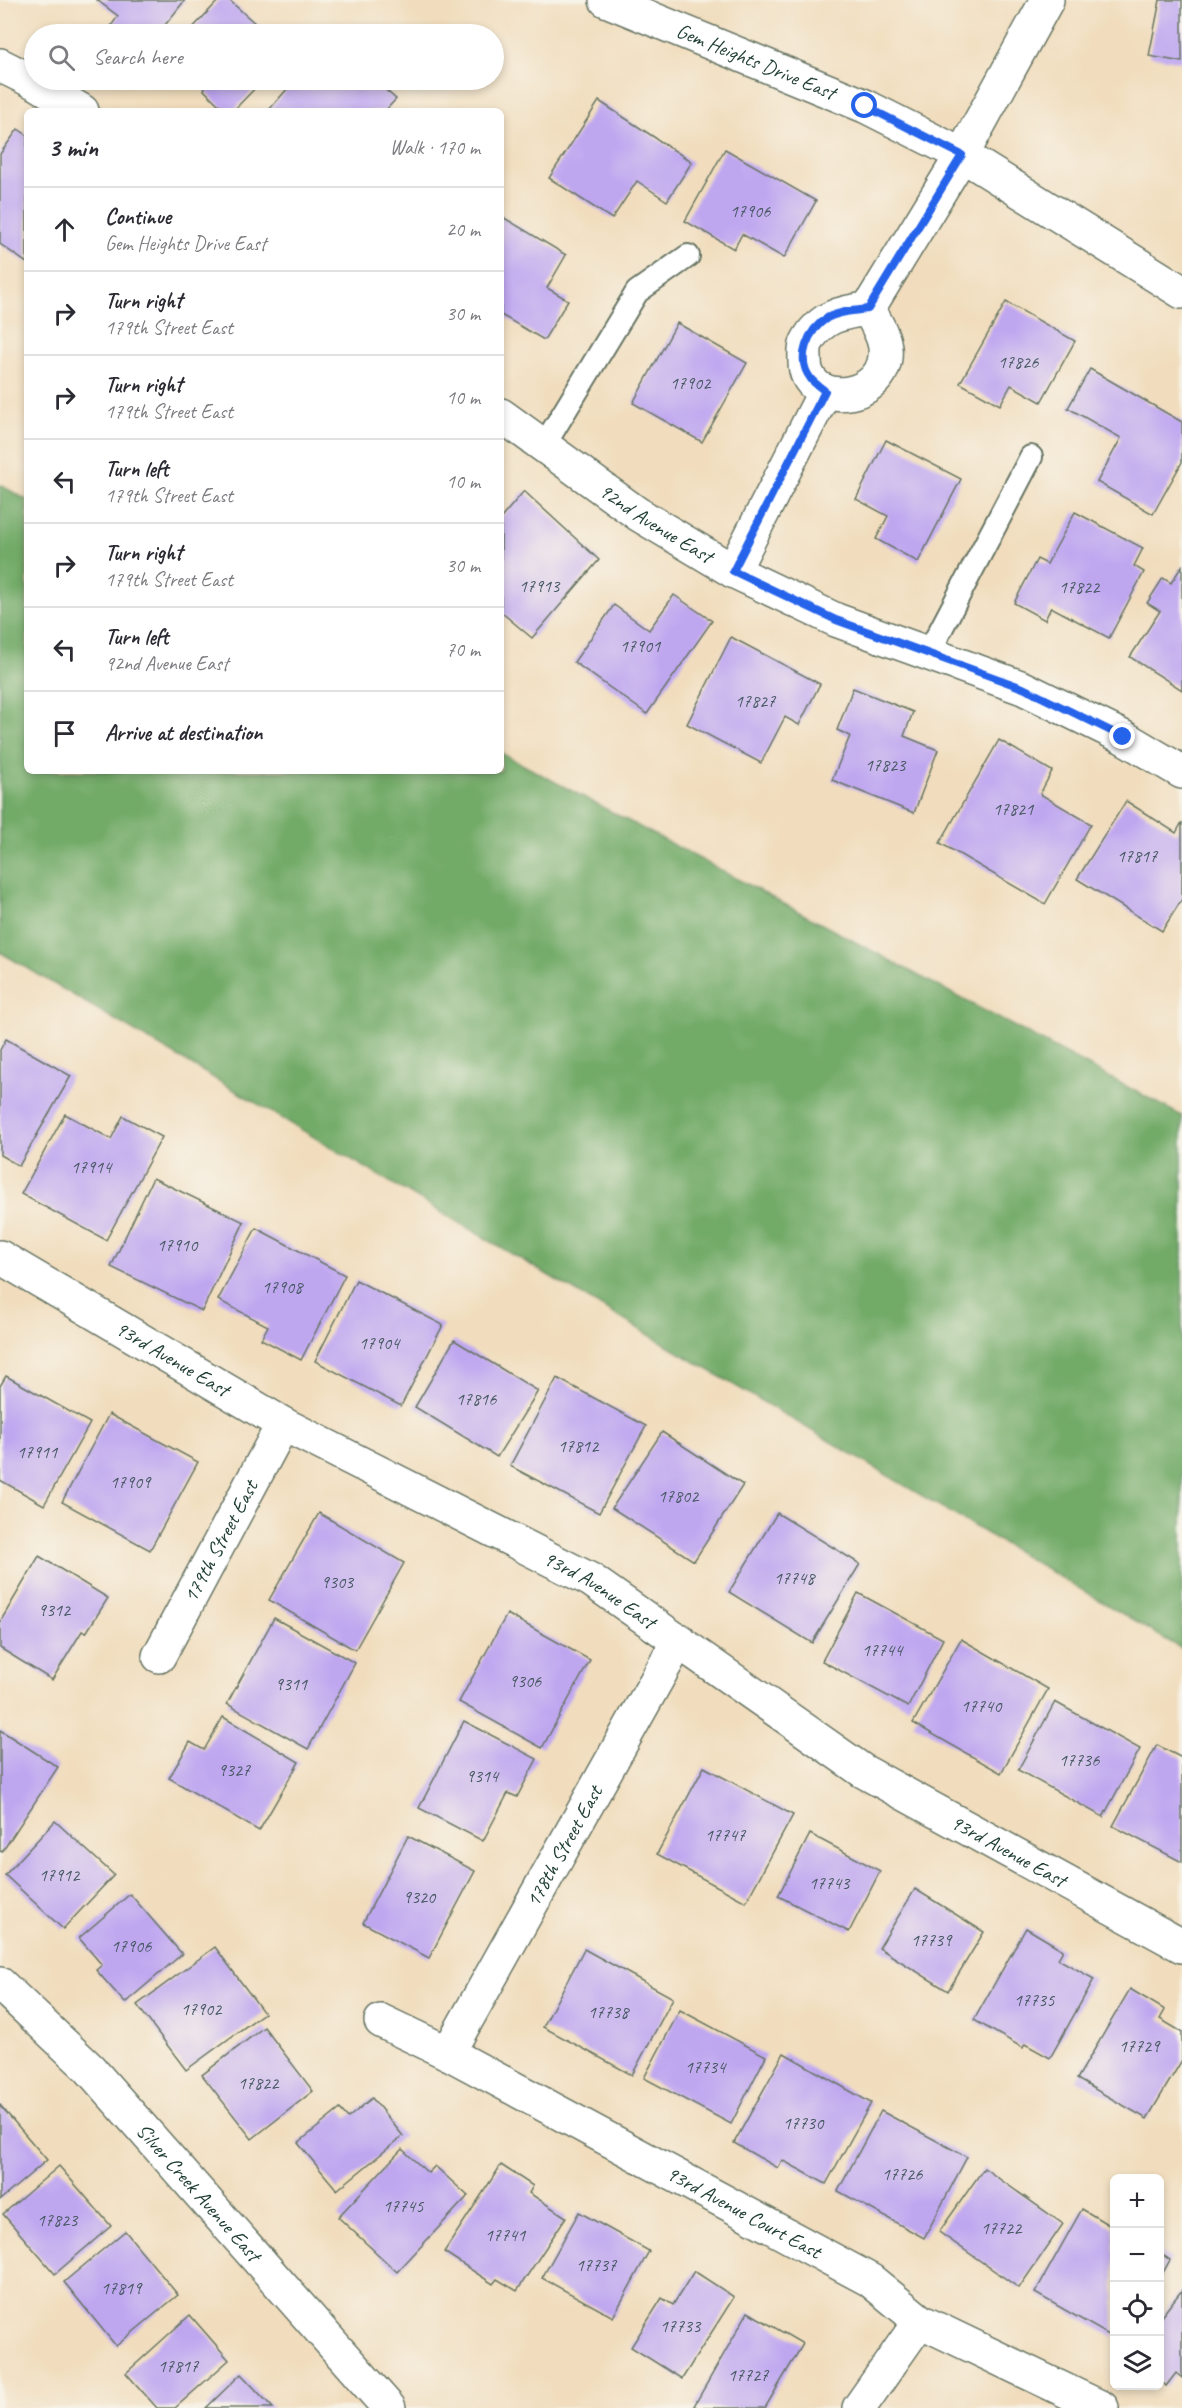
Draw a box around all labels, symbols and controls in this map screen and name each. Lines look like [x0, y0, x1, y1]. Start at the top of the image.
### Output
street label: Gem Heights Drive East [673, 17, 842, 107]
search box [24, 24, 504, 90]
icon: search [45, 41, 78, 74]
text: Search here [93, 43, 183, 71]
route start [851, 92, 877, 118]
text: 3 min [48, 131, 98, 164]
text: Walk · 170 m [390, 135, 480, 160]
house number: 17906 [730, 200, 771, 222]
text: Continue [105, 203, 171, 231]
icon: ahead [48, 213, 81, 246]
text: 20 m [446, 217, 480, 242]
text: Gem Heights Drive East [105, 231, 266, 256]
text: Turn right [105, 287, 182, 315]
icon: right [48, 297, 81, 330]
text: 30 m [446, 301, 480, 326]
text: 179th Street East [105, 315, 233, 340]
house number: 17826 [998, 351, 1039, 373]
text: Turn right [105, 371, 182, 399]
house number: 17902 [670, 372, 712, 394]
icon: right [48, 381, 81, 414]
text: 10 m [446, 385, 480, 410]
text: 179th Street East [105, 399, 233, 424]
text: Turn left [105, 455, 169, 483]
icon: left [48, 465, 81, 498]
text: 10 m [446, 469, 480, 494]
street label: 92nd Avenue East [594, 477, 720, 570]
text: 179th Street East [105, 483, 233, 508]
text: Turn right [105, 539, 182, 567]
icon: right [48, 549, 81, 582]
text: 30 m [446, 553, 480, 578]
text: 179th Street East [105, 567, 233, 592]
house number: 17913 [519, 575, 561, 597]
house number: 17822 [1059, 576, 1101, 598]
text: Turn left [105, 623, 169, 651]
icon: left [48, 633, 81, 666]
house number: 17901 [620, 635, 661, 657]
text: 70 m [446, 637, 480, 662]
text: 92nd Avenue East [105, 651, 228, 676]
house number: 17827 [735, 690, 776, 712]
icon: arrive [48, 717, 81, 750]
text: Arrive at destination [105, 719, 262, 747]
route end [1109, 723, 1135, 749]
house number: 17823 [865, 754, 907, 776]
house number: 17821 [993, 798, 1034, 820]
house number: 17817 [1117, 845, 1158, 867]
house number: 17914 [71, 1156, 113, 1178]
house number: 17910 [157, 1234, 199, 1256]
house number: 17908 [262, 1276, 304, 1298]
street label: 93rd Avenue East [111, 1315, 236, 1404]
house number: 17904 [359, 1332, 401, 1354]
house number: 17816 [456, 1388, 497, 1410]
house number: 17812 [558, 1435, 600, 1457]
house number: 17911 [17, 1441, 58, 1463]
house number: 17909 [110, 1471, 152, 1493]
street label: 179th Street East [177, 1474, 264, 1607]
house number: 17802 [658, 1485, 700, 1507]
street label: 93rd Avenue East [539, 1545, 663, 1636]
house number: 17748 [774, 1567, 816, 1589]
house number: 9303 [321, 1571, 355, 1593]
house number: 9312 [38, 1599, 72, 1621]
house number: 17744 [862, 1639, 904, 1661]
house number: 9306 [509, 1670, 542, 1692]
house number: 9311 [275, 1673, 308, 1695]
house number: 17740 [961, 1695, 1003, 1717]
house number: 17736 [1059, 1749, 1100, 1771]
house number: 9327 [218, 1759, 251, 1781]
house number: 9314 [466, 1765, 500, 1787]
street label: 178th Street East [520, 1779, 609, 1911]
street label: 93rd Avenue East [946, 1809, 1073, 1894]
house number: 17747 [705, 1824, 746, 1846]
house number: 17912 [39, 1864, 81, 1886]
house number: 17743 [809, 1872, 851, 1894]
house number: 9320 [403, 1886, 437, 1908]
house number: 17739 [911, 1929, 953, 1951]
house number: 17906 [111, 1935, 152, 1957]
house number: 17735 [1014, 1989, 1055, 2011]
house number: 17902 [181, 1998, 223, 2020]
house number: 17738 [588, 2001, 630, 2023]
house number: 17729 [1119, 2035, 1161, 2057]
house number: 17734 [685, 2056, 727, 2078]
house number: 17822 [238, 2072, 280, 2094]
house number: 17730 [783, 2112, 825, 2134]
street label: Silver Creek Avenue East [131, 2118, 268, 2269]
street label: 93rd Avenue Court East [662, 2160, 827, 2265]
house number: 17726 [882, 2163, 923, 2185]
map controls [1110, 2174, 1164, 2390]
button: + [1110, 2174, 1164, 2228]
house number: 17745 [383, 2195, 424, 2217]
house number: 17823 [37, 2209, 79, 2231]
house number: 17722 [981, 2217, 1023, 2239]
house number: 17741 [485, 2224, 526, 2246]
button: − [1110, 2228, 1164, 2282]
house number: 17737 [576, 2254, 617, 2276]
house number: 17819 [101, 2277, 143, 2299]
button: locate [1110, 2282, 1164, 2336]
house number: 17733 [660, 2315, 702, 2337]
button: layers [1110, 2336, 1164, 2390]
house number: 17817 [158, 2355, 199, 2377]
house number: 17727 [728, 2364, 769, 2386]

